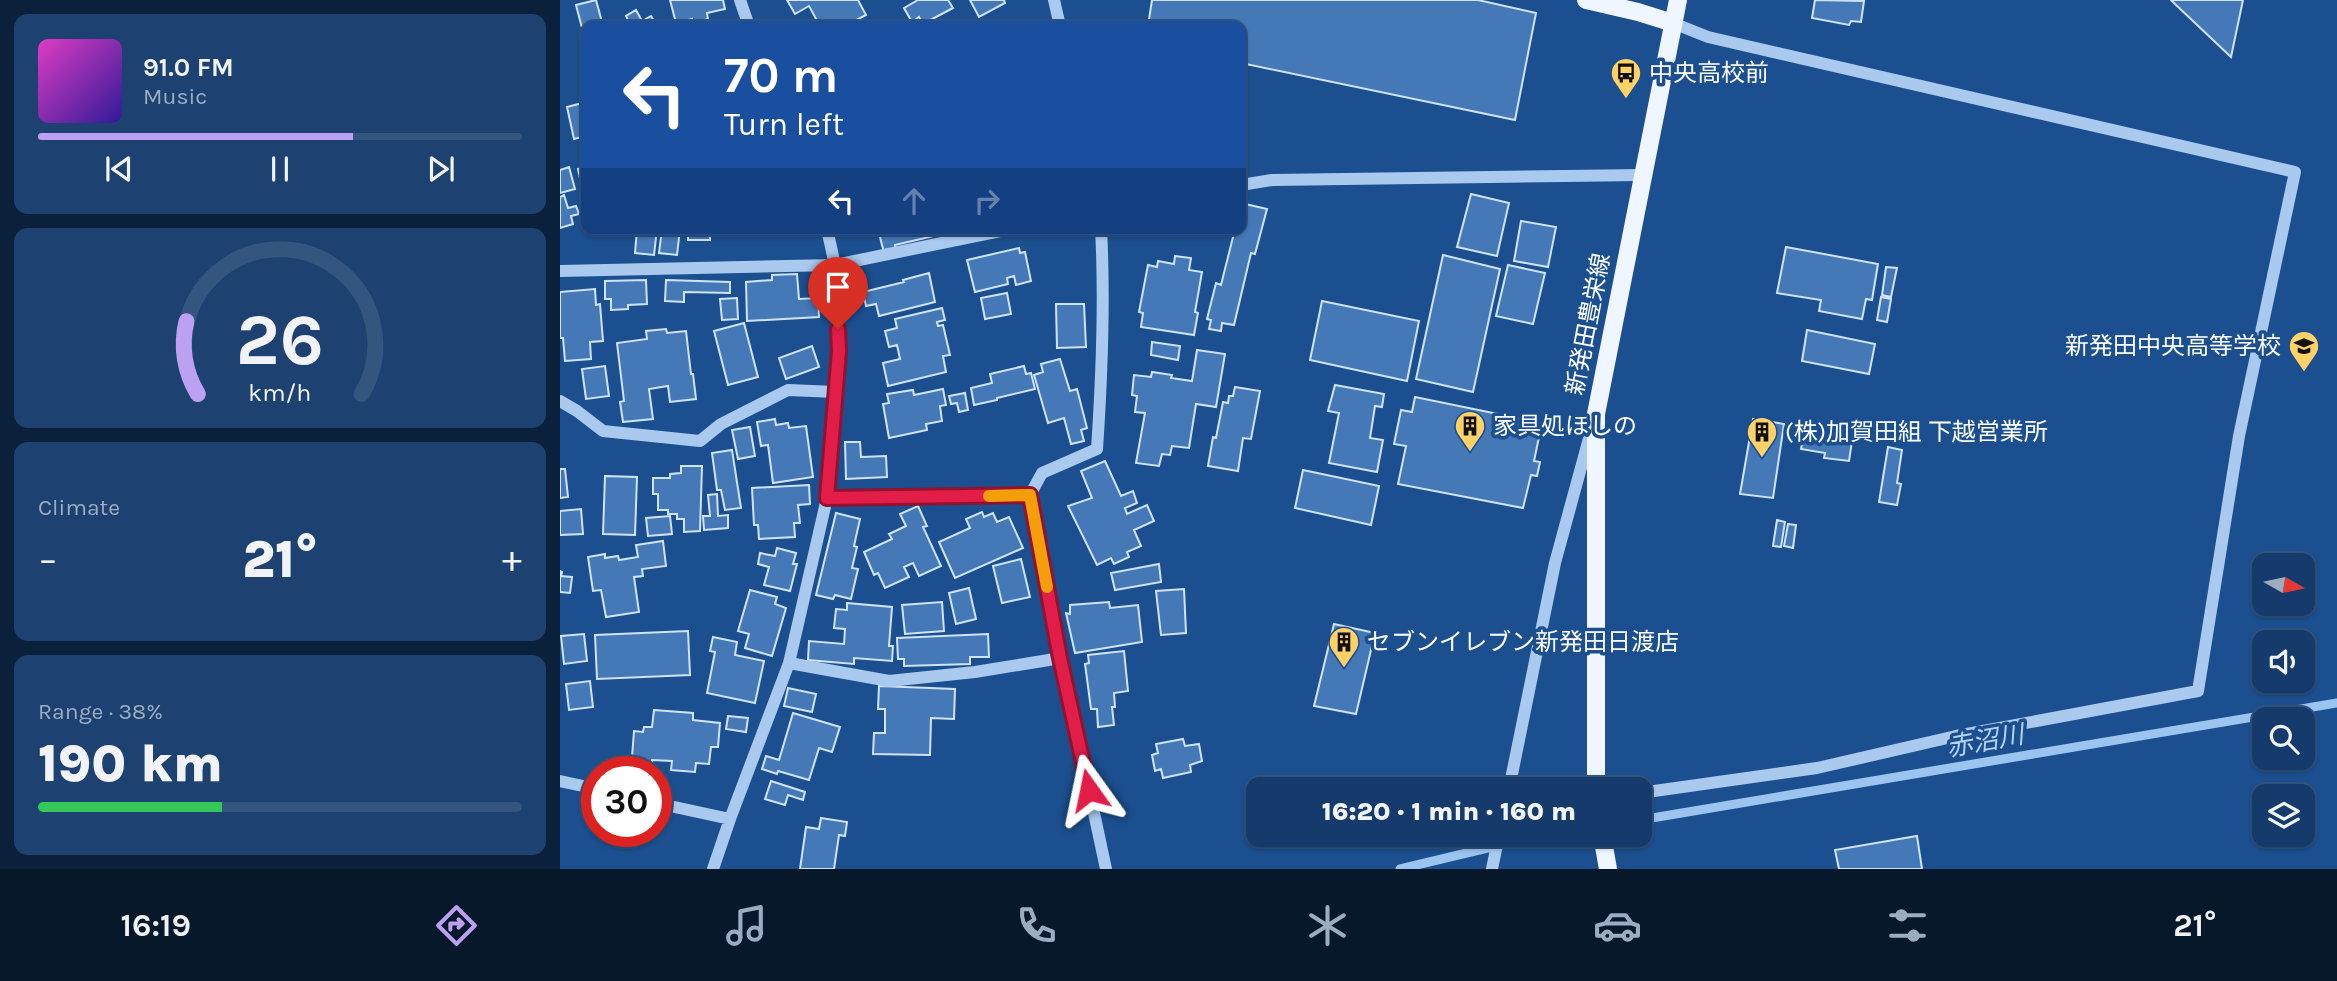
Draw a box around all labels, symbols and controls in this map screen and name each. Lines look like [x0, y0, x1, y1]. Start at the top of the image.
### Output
text: 70 m [724, 47, 838, 104]
icon: left [609, 49, 700, 140]
text: 91.0 FM [143, 52, 234, 83]
bus stop icon: 中央高校前 [1609, 56, 1643, 100]
place label: 中央高校前 [1649, 59, 1769, 87]
text: Music [143, 83, 207, 110]
text: Turn left [724, 106, 844, 143]
icon: previous [100, 150, 138, 188]
icon: pause [261, 150, 299, 188]
icon: next [422, 150, 460, 188]
icon: left [822, 182, 860, 220]
icon: ahead [895, 182, 933, 220]
icon: right [968, 182, 1006, 220]
street label: 新発田豊栄線 [1561, 251, 1615, 397]
pin [808, 257, 868, 329]
icon: arrive [819, 268, 857, 306]
text: 26 [236, 297, 324, 382]
school or university icon: 新発田中央高等学校 [2287, 329, 2321, 373]
place label: 新発田中央高等学校 [2065, 332, 2281, 360]
text: km/h [248, 377, 312, 406]
building icon: 家具処ほしの [1453, 409, 1487, 453]
place label: 家具処ほしの [1493, 412, 1637, 440]
building icon: (株)加賀田組 下越営業所 [1745, 415, 1779, 459]
place label: (株)加賀田組 下越営業所 [1785, 418, 2048, 446]
text: Climate [38, 494, 120, 521]
text: 21° [242, 529, 318, 590]
text: − [38, 537, 58, 582]
text: + [502, 537, 522, 582]
north arrow [2252, 553, 2315, 616]
map controls [2252, 553, 2315, 847]
building icon: セブンイレブン新発田日渡店 [1327, 625, 1361, 669]
place label: セブンイレブン新発田日渡店 [1367, 628, 1679, 656]
button: sound [2252, 630, 2315, 693]
text: Range · 38% [38, 698, 163, 725]
button: search [2252, 707, 2315, 770]
water label: 赤沼川 [1944, 718, 2029, 763]
text: 190 km [38, 733, 223, 794]
position arrow [1052, 753, 1126, 827]
speed limit sign: 30 [581, 756, 672, 847]
button: layers [2252, 784, 2315, 847]
text: 16:20 · 1 min · 160 m [1322, 796, 1576, 827]
icon: directions [432, 901, 481, 950]
icon: music [722, 901, 771, 950]
icon: phone [1012, 901, 1061, 950]
icon: climate [1303, 901, 1352, 950]
icon: car [1593, 901, 1642, 950]
icon: filters [1883, 901, 1932, 950]
text: 16:19 [121, 907, 191, 944]
text: 21° [2173, 907, 2216, 944]

